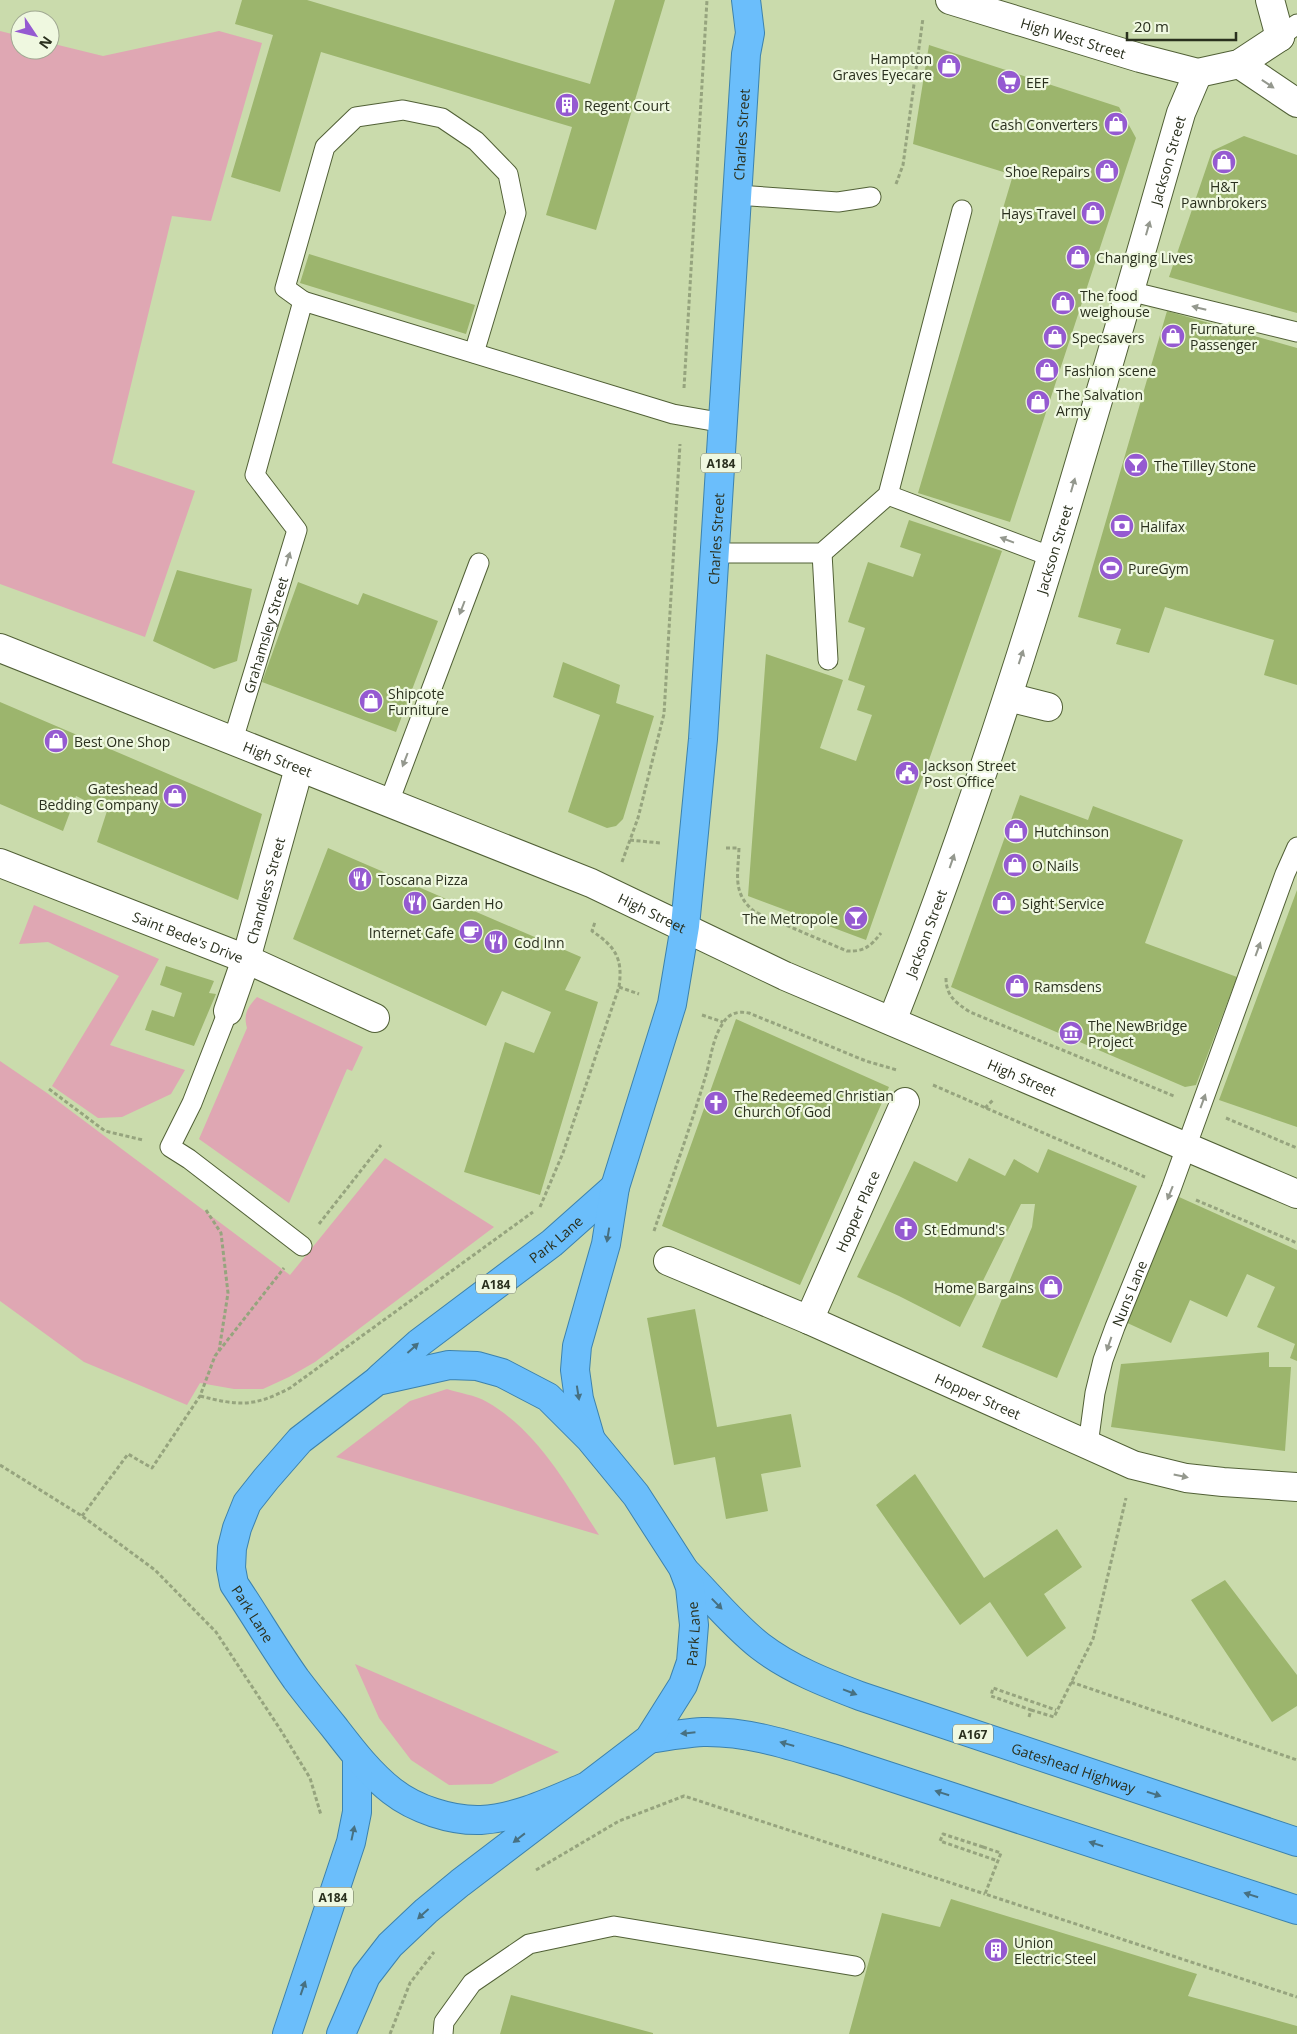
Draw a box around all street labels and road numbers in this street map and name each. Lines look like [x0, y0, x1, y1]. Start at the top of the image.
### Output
street label: High West Street [1018, 13, 1128, 63]
street label: Charles Street [729, 88, 753, 181]
street label: Jackson Street [1145, 113, 1189, 209]
road number: A184 [701, 453, 741, 472]
street label: Charles Street [703, 492, 728, 585]
street label: Jackson Street [1031, 502, 1076, 598]
street label: Grahamsley Street [238, 574, 292, 695]
street label: High Street [240, 736, 315, 781]
street label: Chandless Street [241, 835, 289, 946]
street label: Jackson Street [900, 887, 950, 982]
street label: High Street [615, 888, 689, 937]
street label: Saint Bede's Drive [130, 906, 246, 967]
street label: High Street [985, 1054, 1059, 1100]
street label: Hopper Place [831, 1167, 883, 1255]
street label: Park Lane [525, 1211, 586, 1267]
street label: Nuns Lane [1107, 1257, 1151, 1329]
road number: A184 [476, 1274, 516, 1294]
street label: Hopper Street [932, 1368, 1024, 1423]
street label: Park Lane [228, 1581, 279, 1646]
street label: Park Lane [681, 1601, 704, 1667]
road number: A167 [953, 1725, 993, 1744]
street label: Gateshead Highway [1009, 1738, 1139, 1797]
road number: A184 [313, 1888, 353, 1906]

